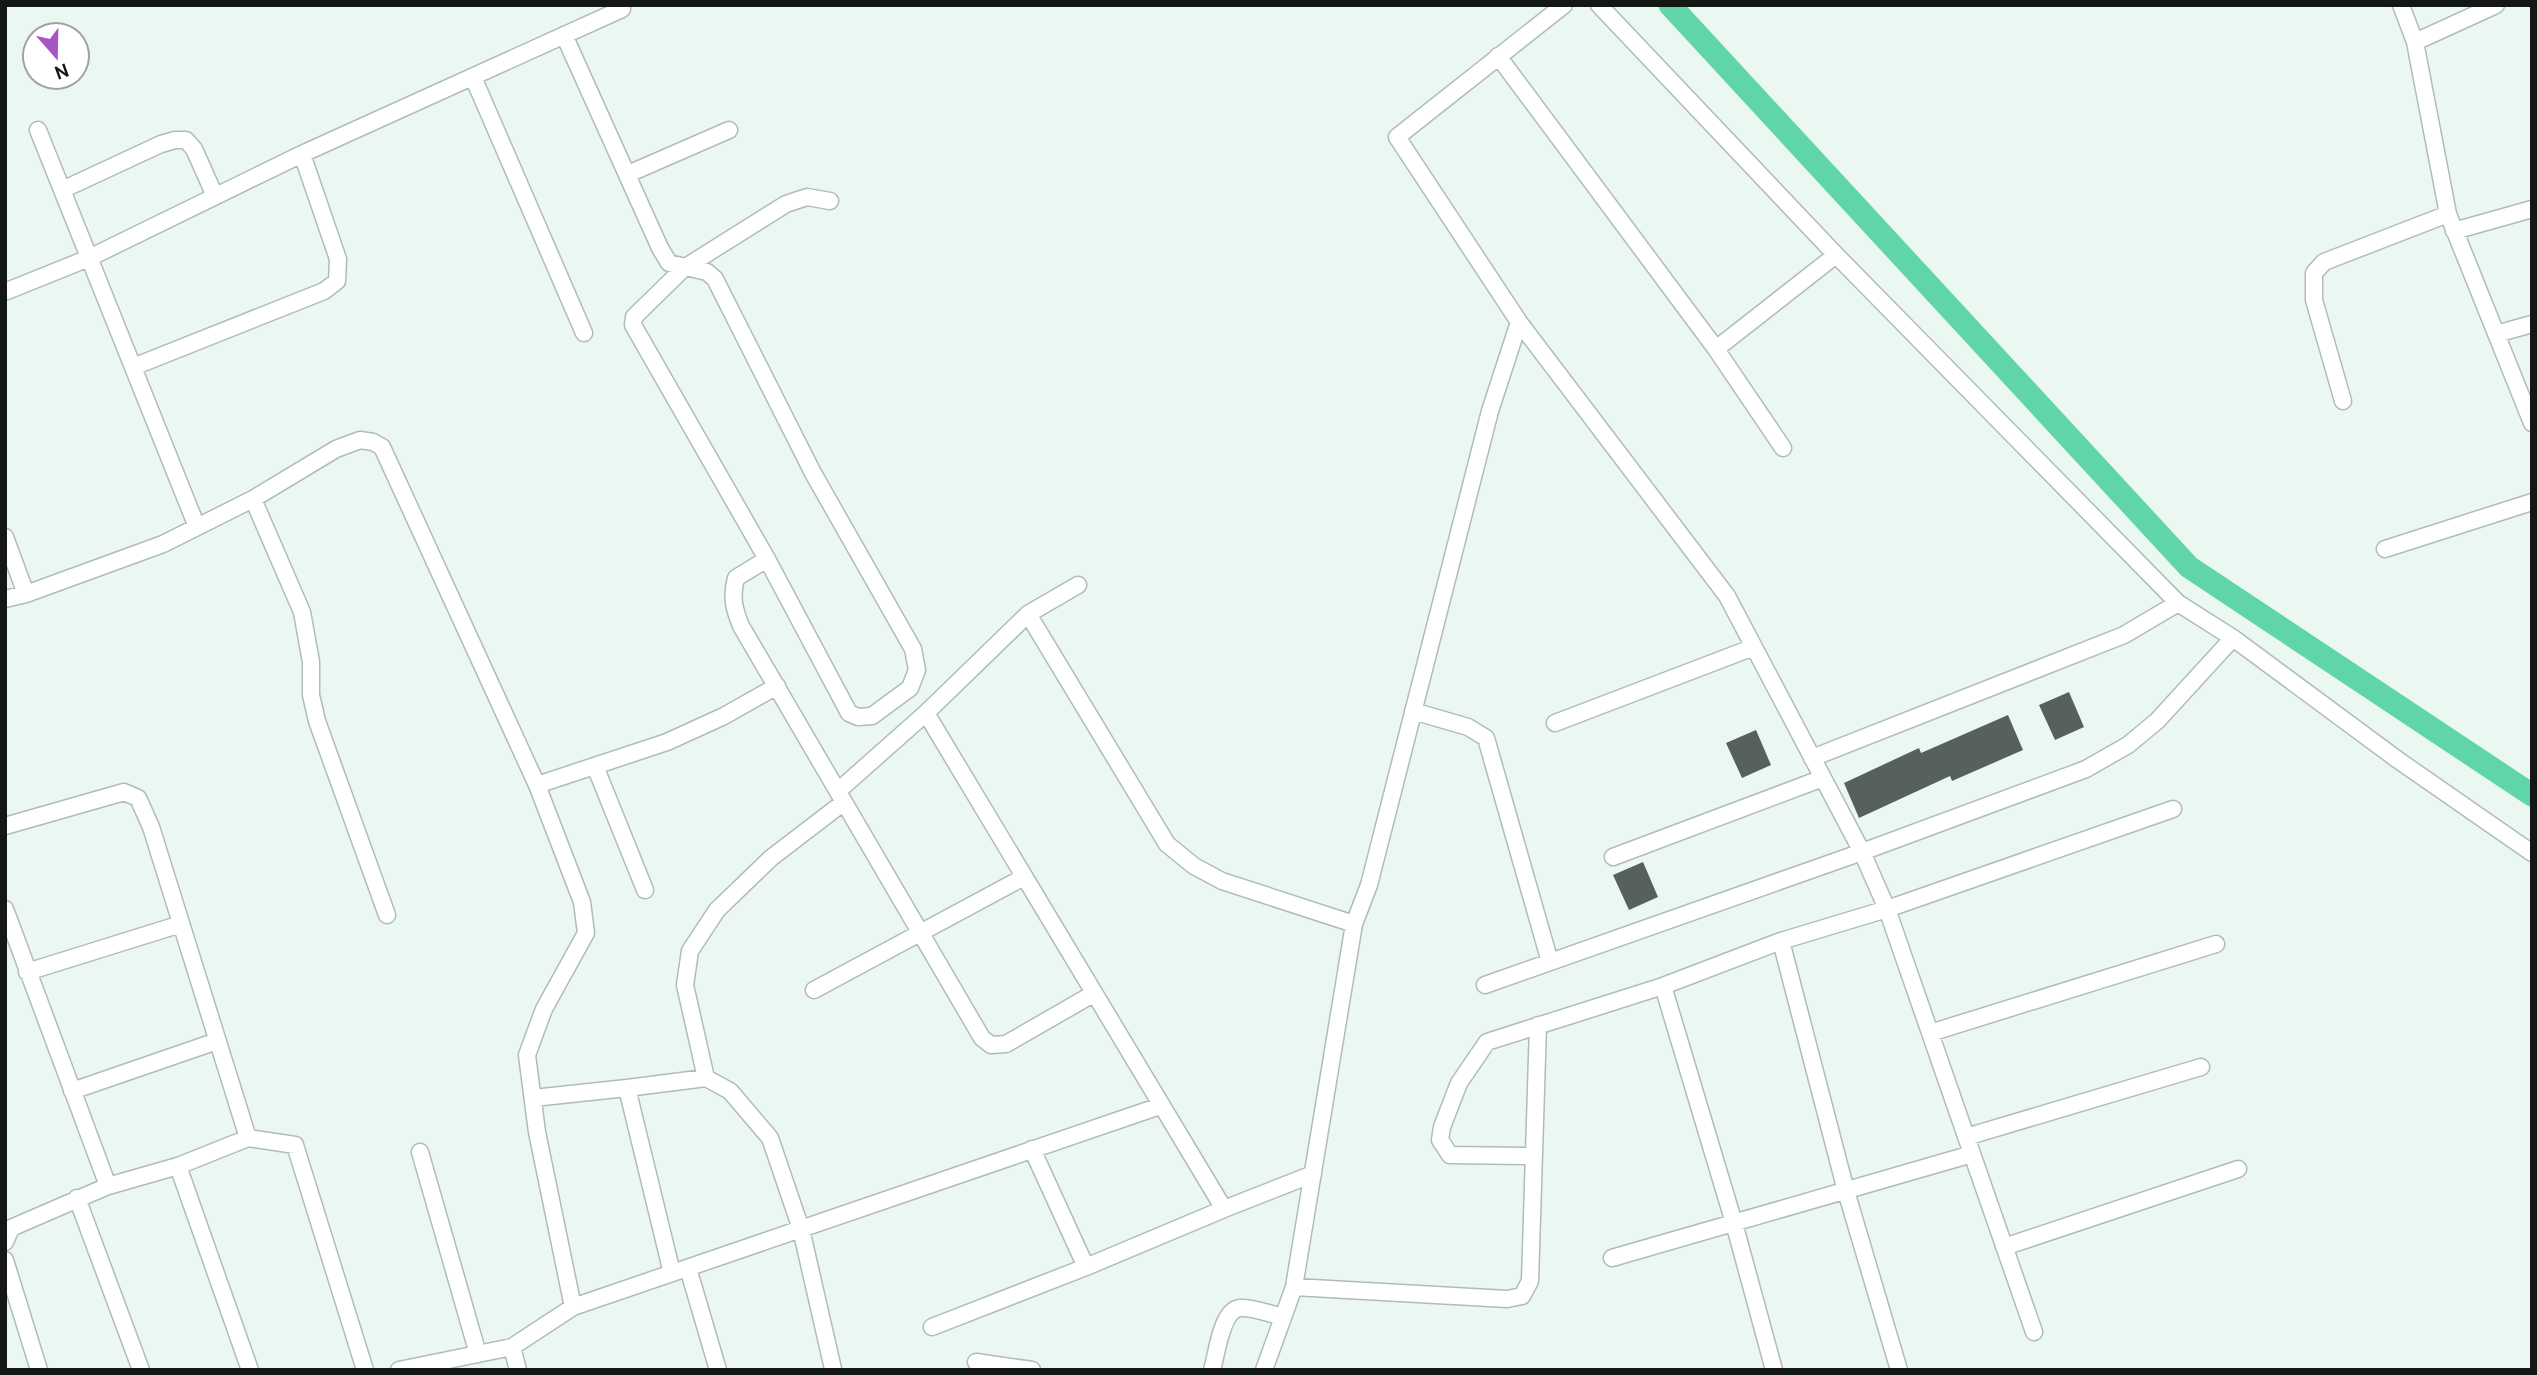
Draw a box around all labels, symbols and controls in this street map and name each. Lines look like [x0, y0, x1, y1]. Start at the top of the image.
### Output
north arrow [21, 21, 91, 91]
text: N [51, 58, 72, 85]

